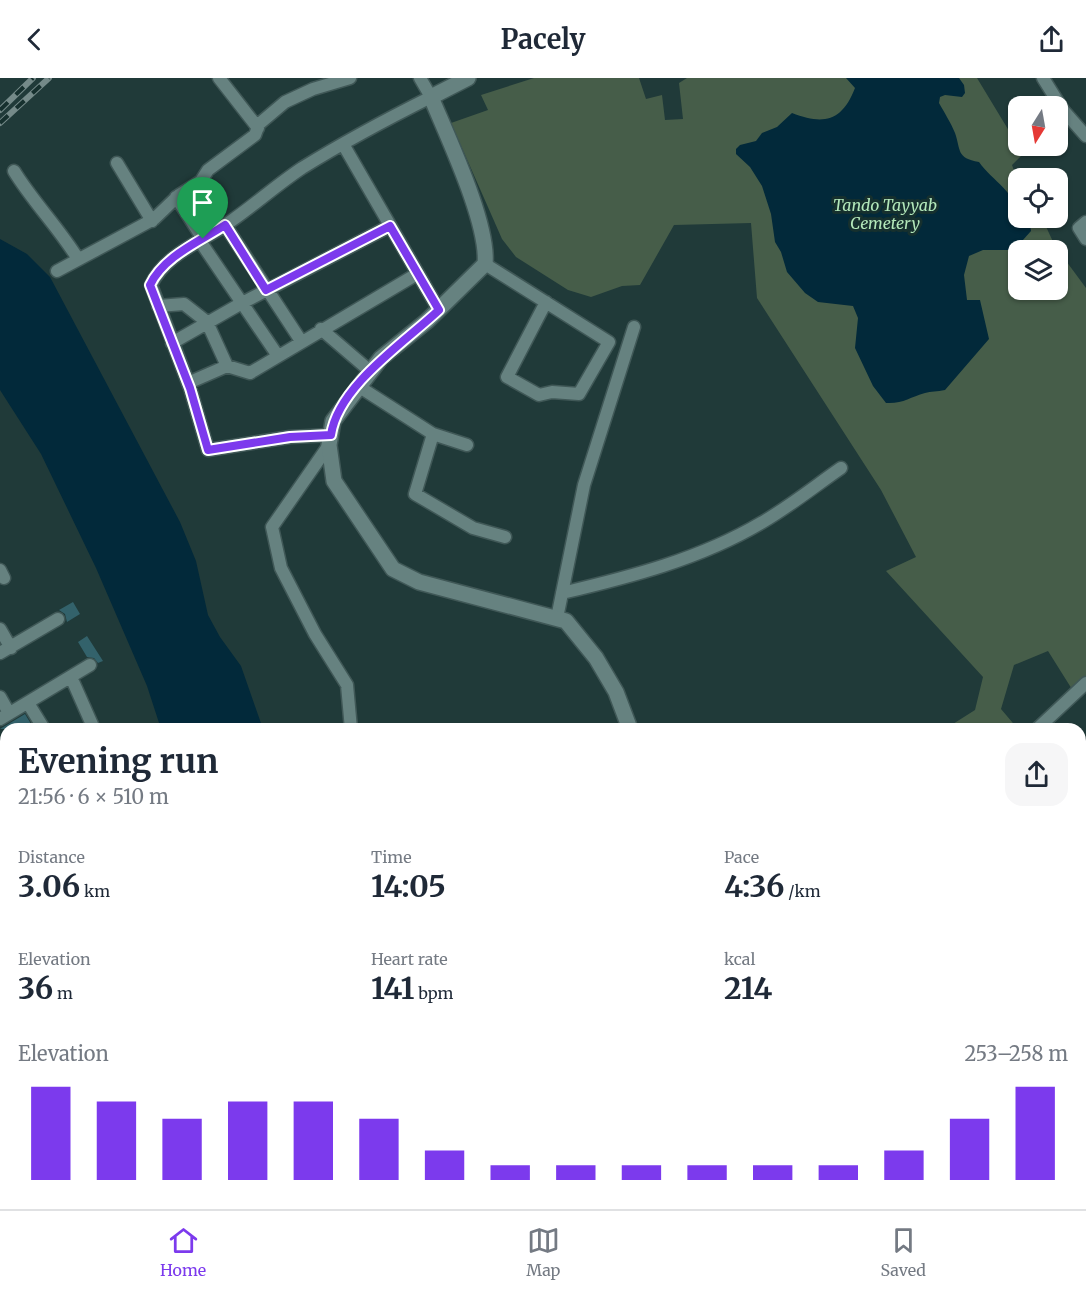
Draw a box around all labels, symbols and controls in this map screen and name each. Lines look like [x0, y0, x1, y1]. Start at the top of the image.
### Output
text: Pacely [500, 22, 586, 56]
icon: back [18, 23, 51, 56]
icon: share [1035, 23, 1068, 56]
north arrow [1008, 96, 1068, 156]
map controls [1008, 96, 1068, 300]
button: locate [1008, 168, 1068, 228]
pin [177, 177, 228, 239]
icon: arrive [186, 186, 219, 219]
park label: Tando Tayyab Cemetery [833, 195, 937, 233]
button: layers [1008, 240, 1068, 300]
text: Evening run [18, 741, 218, 782]
button: share [1005, 743, 1068, 806]
text: 21:56 · 6 × 510 m [18, 784, 169, 809]
text: Distance [18, 847, 85, 867]
text: Time [371, 847, 412, 867]
text: Pace [724, 847, 759, 867]
text: 3.06 [18, 867, 80, 905]
text: 14:05 [371, 867, 446, 905]
text: 4:36 [724, 867, 785, 905]
text: km [80, 881, 110, 901]
text: /km [785, 881, 821, 901]
text: Elevation [18, 949, 91, 969]
text: Heart rate [371, 949, 448, 969]
text: kcal [724, 949, 755, 969]
text: 36 [18, 969, 53, 1007]
text: 141 [371, 969, 414, 1007]
text: 214 [724, 969, 772, 1007]
text: m [53, 983, 73, 1003]
text: bpm [414, 983, 454, 1003]
text: Elevation [18, 1041, 109, 1066]
text: 253–258 m [964, 1041, 1068, 1066]
tab: Home [160, 1224, 206, 1280]
tab: Map [526, 1224, 560, 1280]
tab: Saved [881, 1224, 926, 1280]

